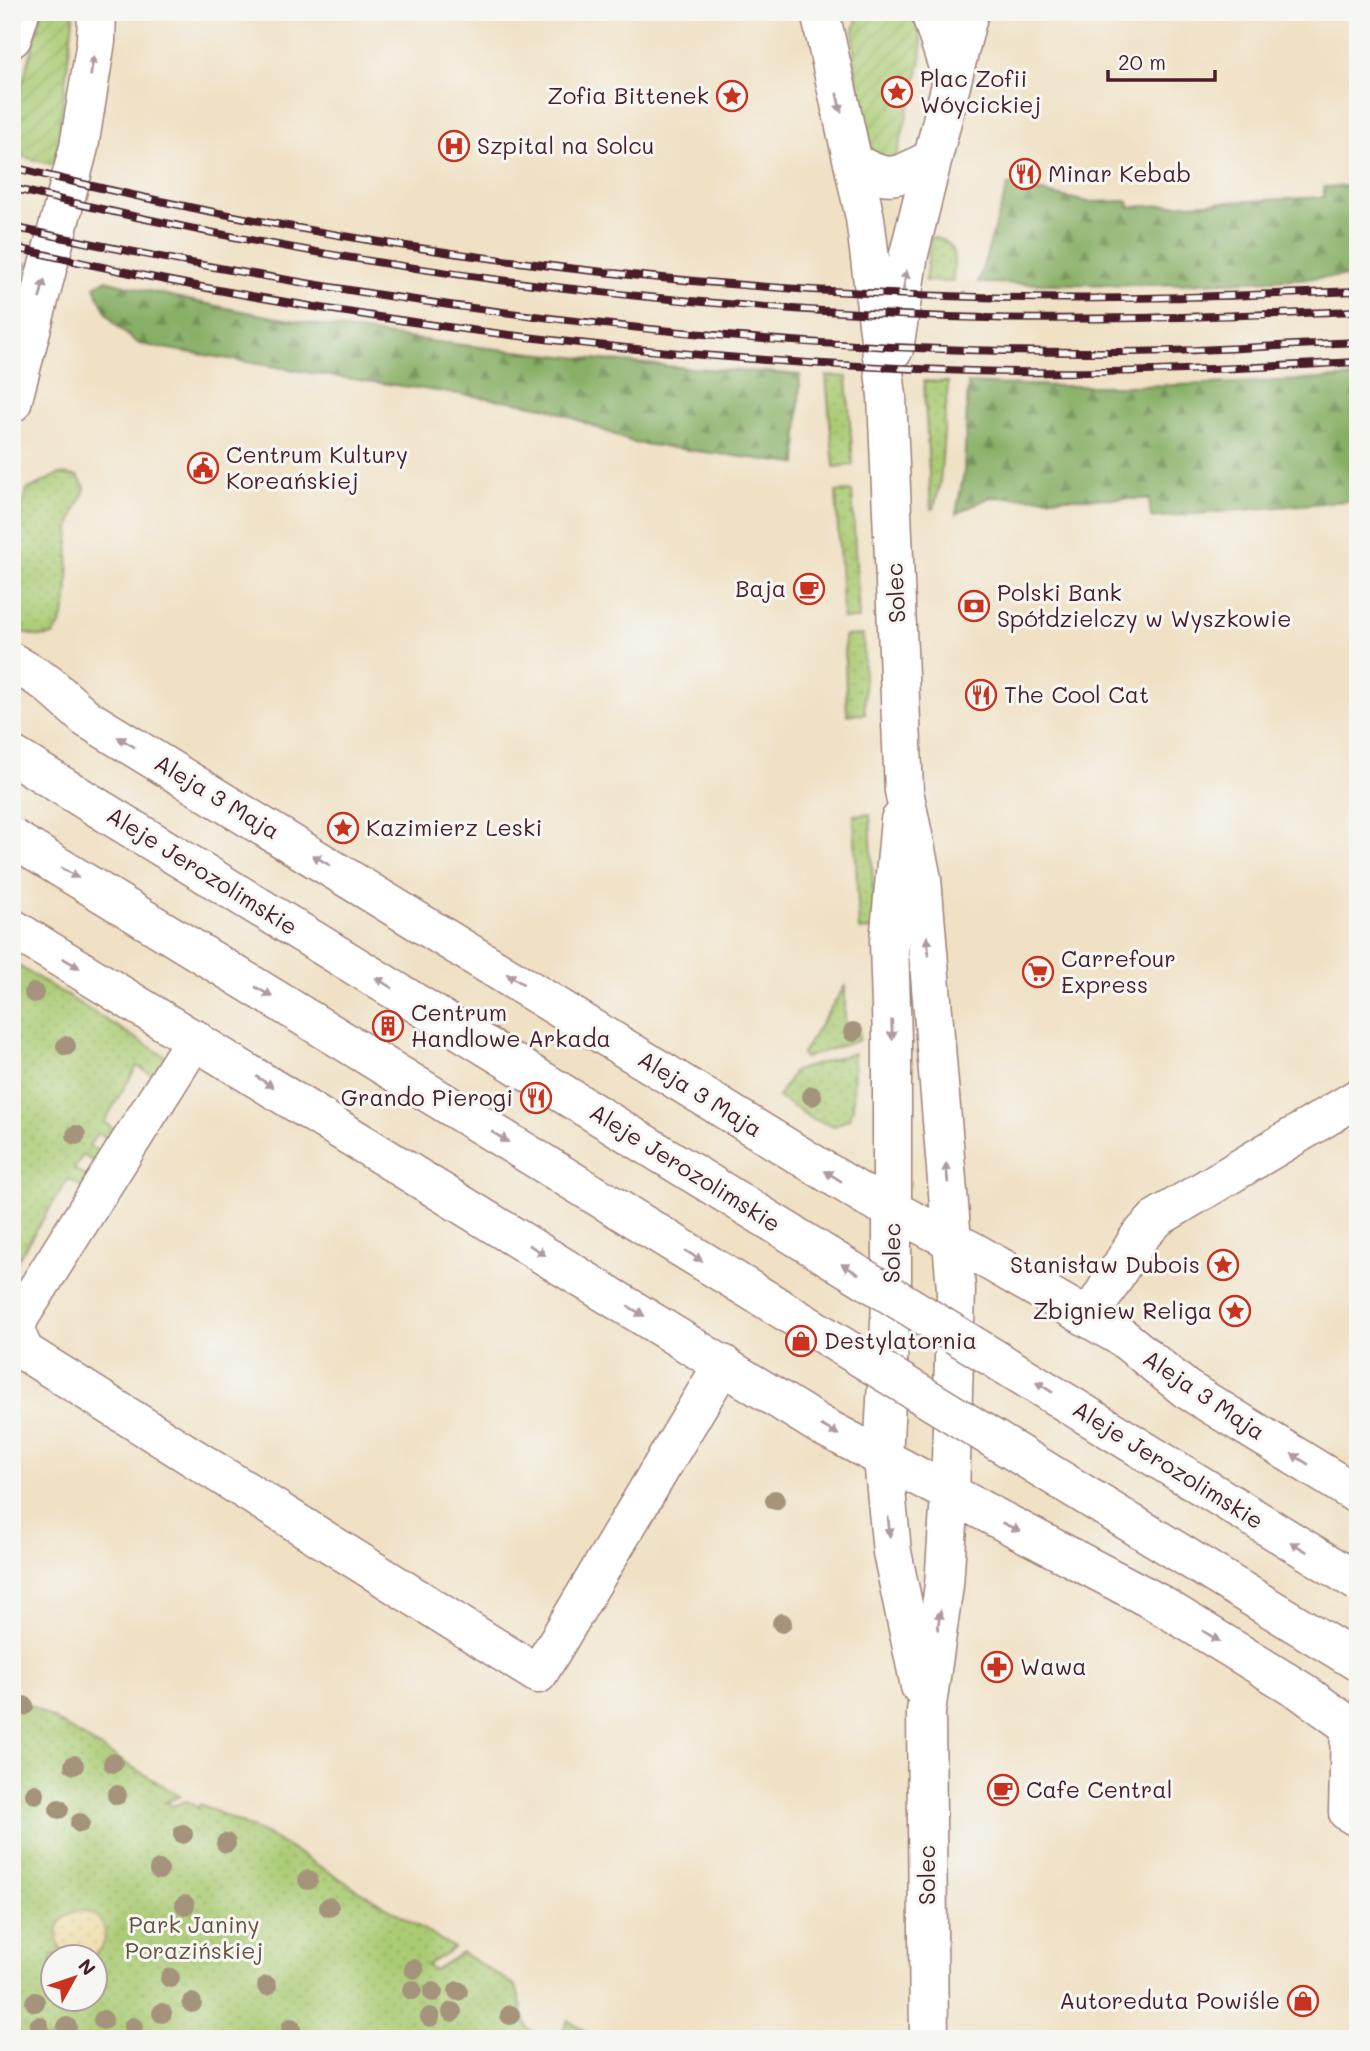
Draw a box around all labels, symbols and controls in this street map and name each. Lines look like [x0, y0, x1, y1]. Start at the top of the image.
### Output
scale bar [1108, 38, 1214, 82]
text: 20 m [1118, 48, 1166, 75]
one-way arrow [87, 55, 98, 77]
place label: Plac Zofii Wóycickiej [920, 63, 1041, 119]
place icon: Plac Zofii Wóycickiej [880, 75, 914, 109]
place icon: Zofia Bittenek [715, 79, 749, 113]
place label: Zofia Bittenek [547, 80, 709, 110]
one-way arrow [834, 92, 845, 114]
hospital icon: Szpital na Solcu [437, 129, 471, 163]
place label: Szpital na Solcu [477, 130, 654, 160]
restaurant icon: Minar Kebab [1008, 157, 1042, 191]
place label: Minar Kebab [1048, 158, 1191, 188]
one-way arrow [899, 269, 910, 291]
one-way arrow [37, 278, 48, 300]
place label: Centrum Kultury Koreańskiej [226, 439, 408, 495]
public building icon: Centrum Kultury Koreańskiej [186, 451, 220, 485]
street label: Solec [878, 562, 912, 624]
cafe icon: Baja [792, 572, 826, 606]
place label: Baja [735, 573, 786, 603]
place label: Polski Bank Spółdzielczy w Wyszkowie [997, 577, 1291, 633]
bank icon: Polski Bank Spółdzielczy w Wyszkowie [957, 589, 991, 623]
restaurant icon: The Cool Cat [964, 678, 998, 712]
place label: The Cool Cat [1004, 679, 1149, 709]
one-way arrow [117, 736, 136, 748]
street label: Aleja 3 Maja [149, 747, 286, 845]
street label: Aleje Jerozolimskie [101, 799, 304, 941]
place icon: Kazimierz Leski [326, 811, 360, 845]
place label: Kazimierz Leski [366, 812, 542, 842]
one-way arrow [311, 854, 330, 866]
one-way arrow [61, 867, 80, 880]
one-way arrow [922, 935, 933, 957]
place label: Carrefour Express [1061, 943, 1176, 999]
supermarket icon: Carrefour Express [1021, 955, 1055, 989]
one-way arrow [61, 957, 80, 970]
one-way arrow [505, 972, 524, 985]
one-way arrow [375, 977, 394, 990]
one-way arrow [255, 986, 274, 999]
place label: Centrum Handlowe Arkada [411, 997, 611, 1053]
building icon: Centrum Handlowe Arkada [371, 1009, 405, 1043]
one-way arrow [886, 1019, 897, 1041]
street label: Aleja 3 Maja [633, 1043, 768, 1143]
one-way arrow [255, 1075, 274, 1088]
restaurant icon: Grando Pierogi [519, 1081, 553, 1115]
place label: Grando Pierogi [341, 1082, 513, 1112]
street label: Aleje Jerozolimskie [584, 1096, 787, 1238]
one-way arrow [490, 1130, 510, 1143]
one-way arrow [941, 1161, 952, 1183]
one-way arrow [823, 1170, 843, 1183]
street label: Solec [875, 1223, 907, 1283]
one-way arrow [527, 1244, 546, 1256]
place icon: Stanisław Dubois [1206, 1248, 1240, 1282]
place label: Stanisław Dubois [1010, 1249, 1200, 1279]
one-way arrow [684, 1250, 703, 1262]
one-way arrow [840, 1263, 859, 1275]
place icon: Zbigniew Religa [1218, 1294, 1252, 1328]
place label: Zbigniew Religa [1033, 1295, 1212, 1325]
one-way arrow [626, 1305, 645, 1318]
shop icon: Destylatornia [784, 1324, 818, 1358]
place label: Destylatornia [824, 1325, 977, 1355]
street label: Aleja 3 Maja [1138, 1342, 1271, 1446]
one-way arrow [1034, 1381, 1054, 1394]
street label: Aleje Jerozolimskie [1067, 1393, 1270, 1535]
one-way arrow [820, 1424, 839, 1436]
one-way arrow [1290, 1452, 1309, 1465]
one-way arrow [884, 1516, 895, 1538]
one-way arrow [1001, 1522, 1021, 1533]
one-way arrow [1290, 1540, 1309, 1553]
one-way arrow [933, 1609, 944, 1631]
one-way arrow [1201, 1629, 1220, 1642]
pharmacy icon: Wawa [980, 1650, 1014, 1684]
place label: Wawa [1020, 1651, 1087, 1681]
cafe icon: Cafe Central [986, 1773, 1020, 1807]
place label: Cafe Central [1026, 1774, 1172, 1804]
street label: Solec [911, 1845, 941, 1905]
park label: Park Janiny Porazińskiej [125, 1909, 263, 1965]
north arrow [38, 1942, 108, 2012]
text: N [73, 1953, 102, 1980]
shop icon: Autoreduta Powiśle [1286, 1984, 1320, 2018]
place label: Autoreduta Powiśle [1059, 1985, 1280, 2015]

